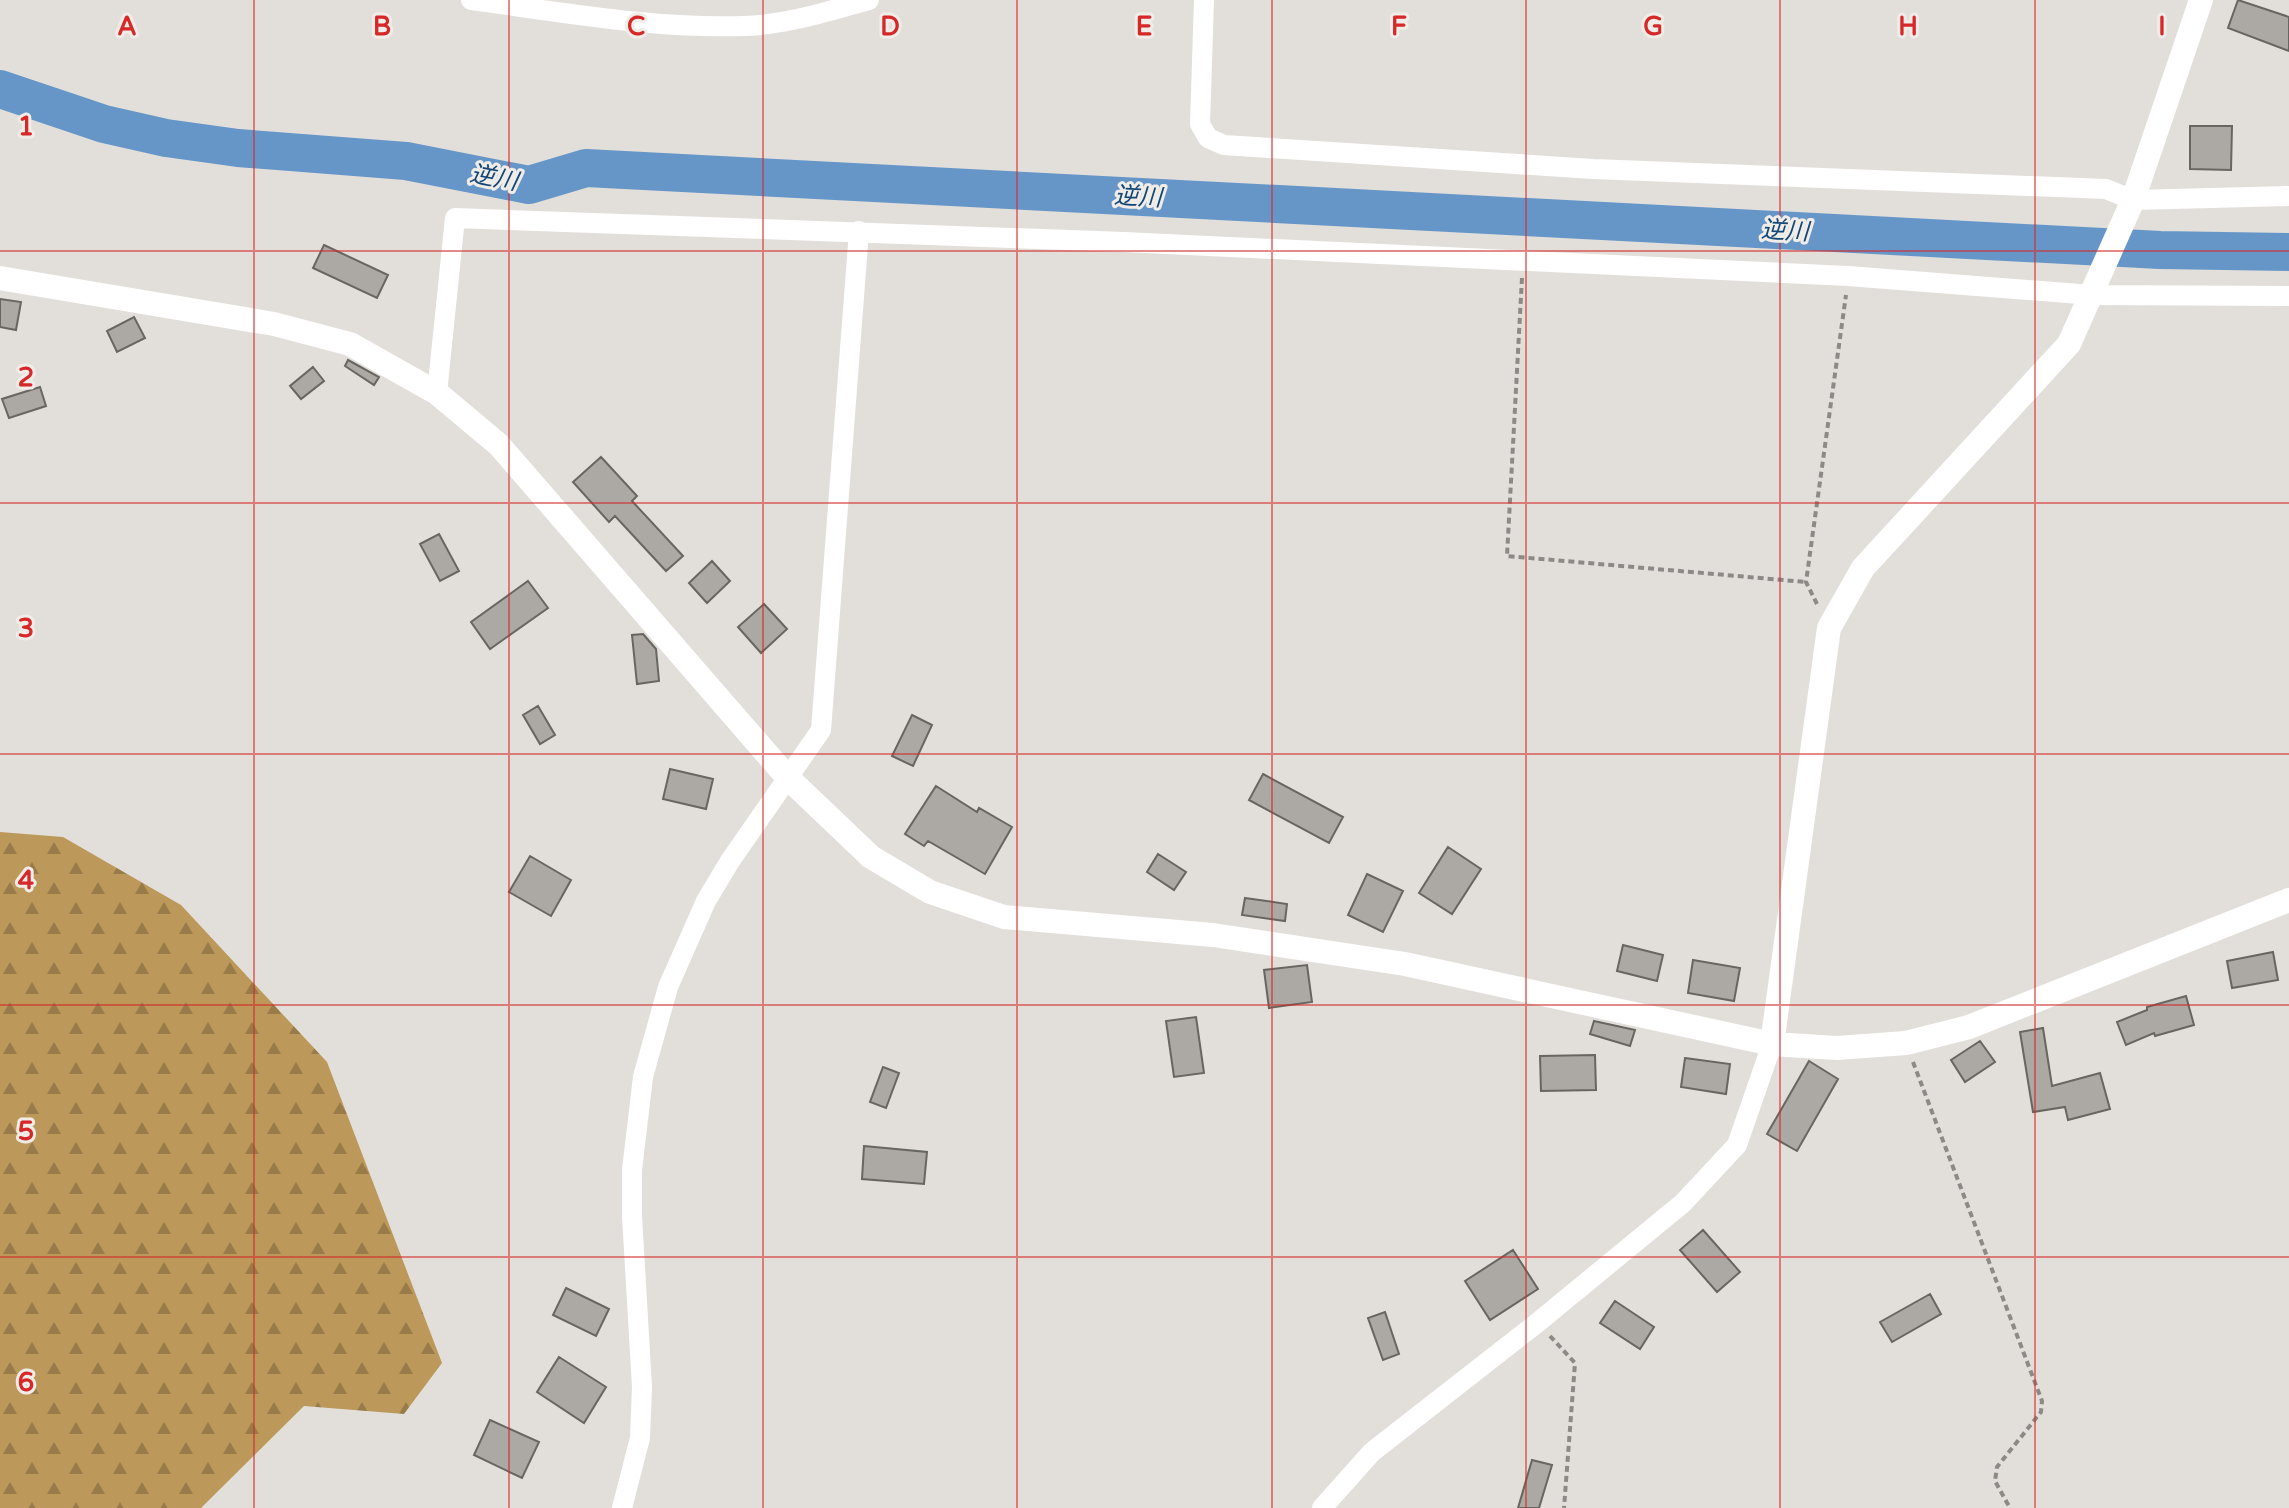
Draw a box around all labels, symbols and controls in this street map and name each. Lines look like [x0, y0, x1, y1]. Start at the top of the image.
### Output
text: A [117, 11, 137, 42]
text: B [373, 11, 391, 42]
text: C [627, 11, 645, 42]
text: D [880, 11, 900, 42]
text: E [1136, 11, 1152, 42]
text: F [1391, 11, 1407, 42]
text: G [1643, 11, 1663, 42]
text: H [1898, 11, 1918, 42]
text: I [2158, 11, 2166, 42]
text: 1 [18, 111, 34, 142]
water label: 逆川 [468, 159, 523, 197]
water label: 逆川 [1113, 181, 1166, 213]
water label: 逆川 [1760, 215, 1813, 247]
text: 2 [18, 362, 34, 393]
text: 3 [18, 613, 34, 644]
text: 4 [18, 865, 34, 896]
text: 5 [18, 1116, 34, 1147]
text: 6 [18, 1367, 34, 1398]

